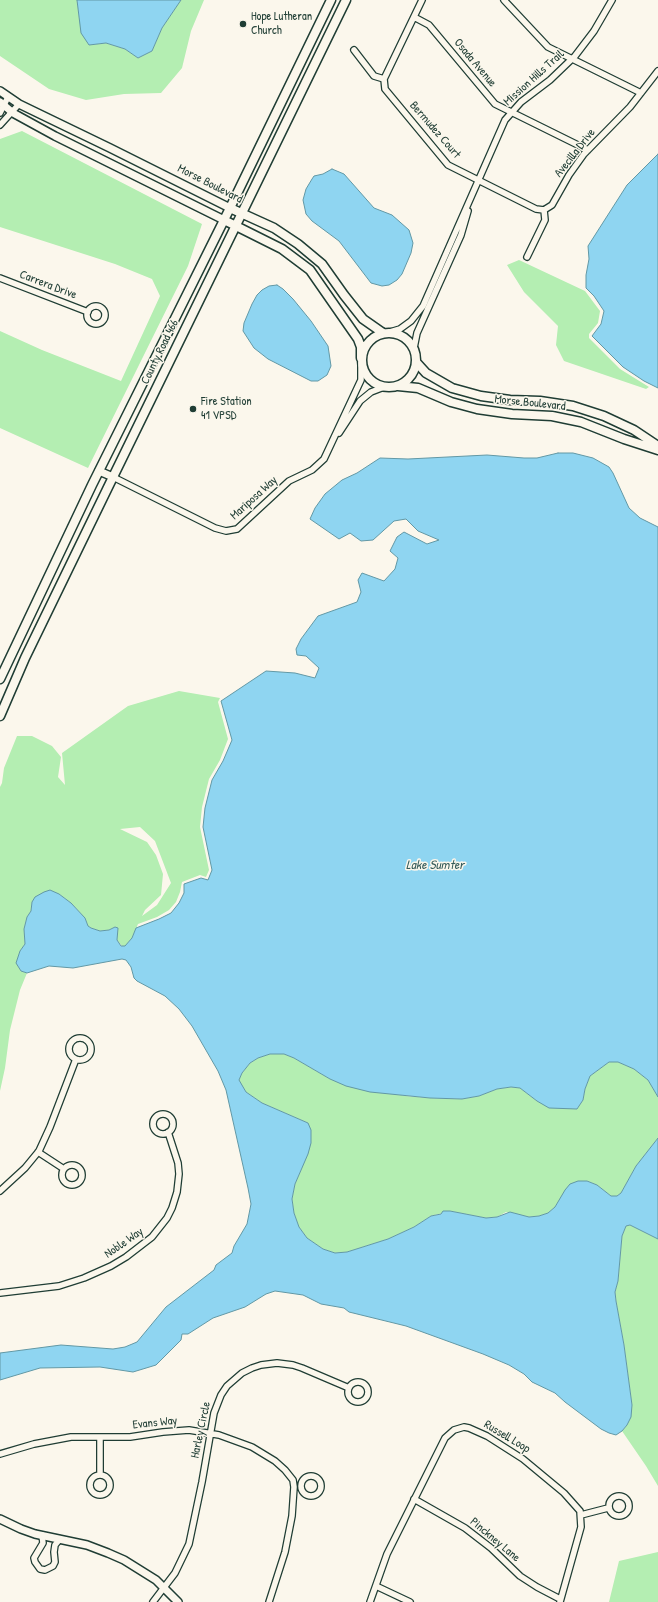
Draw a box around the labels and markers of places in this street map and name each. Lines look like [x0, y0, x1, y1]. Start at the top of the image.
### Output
place label: Hope Lutheran Church [251, 10, 312, 38]
marker: Hope Lutheran Church [238, 19, 248, 29]
place label: Fire Station 41 VPSD [201, 395, 252, 423]
marker: Fire Station 41 VPSD [188, 404, 198, 414]

